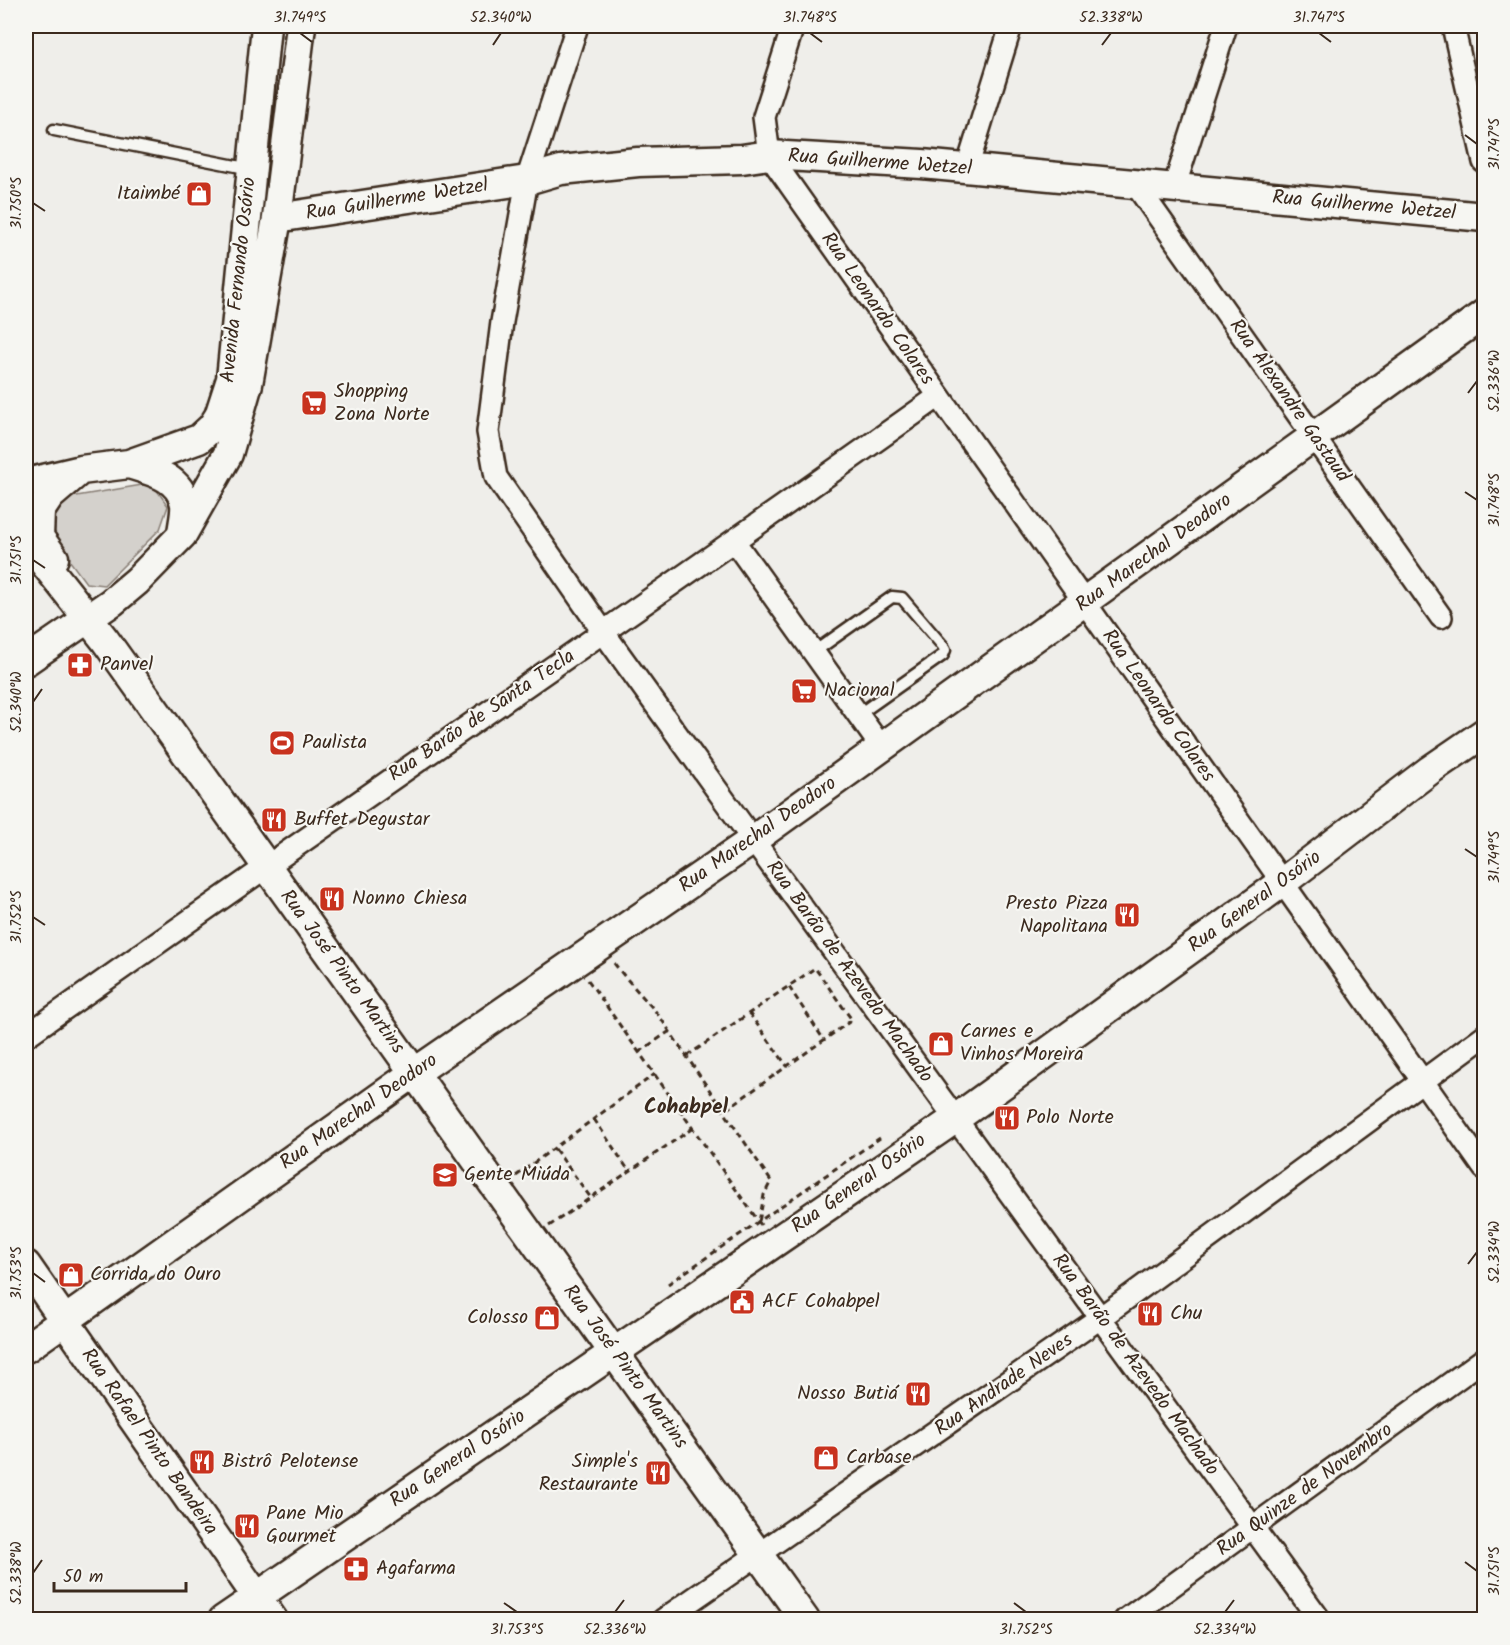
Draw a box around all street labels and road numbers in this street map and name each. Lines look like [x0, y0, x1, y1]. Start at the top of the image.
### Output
street label: Rua Guilherme Wetzel [787, 141, 973, 185]
street label: Rua Guilherme Wetzel [303, 170, 491, 230]
street label: Avenida Fernando Osório [212, 176, 266, 384]
street label: Rua Guilherme Wetzel [1271, 182, 1457, 230]
street label: Rua Leonardo Colares [812, 226, 942, 393]
street label: Rua Alexandre Gastaud [1220, 312, 1358, 490]
street label: Rua Marechal Deodoro [1069, 485, 1239, 621]
street label: Rua Leonardo Colares [1093, 623, 1223, 790]
street label: Rua Barão de Santa Tecla [382, 641, 582, 791]
street label: Rua Marechal Deodoro [672, 768, 844, 902]
street label: Rua General Osório [1181, 842, 1329, 962]
street label: Rua Barão de Azevedo Machado [757, 854, 941, 1090]
street label: Rua José Pinto Martins [271, 883, 413, 1061]
street label: Rua Marechal Deodoro [273, 1045, 445, 1179]
street label: Rua General Osório [785, 1125, 933, 1243]
street label: Rua Barão de Azevedo Machado [1043, 1247, 1227, 1483]
street label: Rua José Pinto Martins [554, 1278, 696, 1456]
street label: Rua Andrade Neves [928, 1325, 1080, 1445]
street label: Rua Rafael Pinto Bandeira [72, 1342, 226, 1542]
street label: Rua General Osório [383, 1401, 533, 1517]
street label: Rua Quinze de Novembro [1210, 1415, 1400, 1565]

